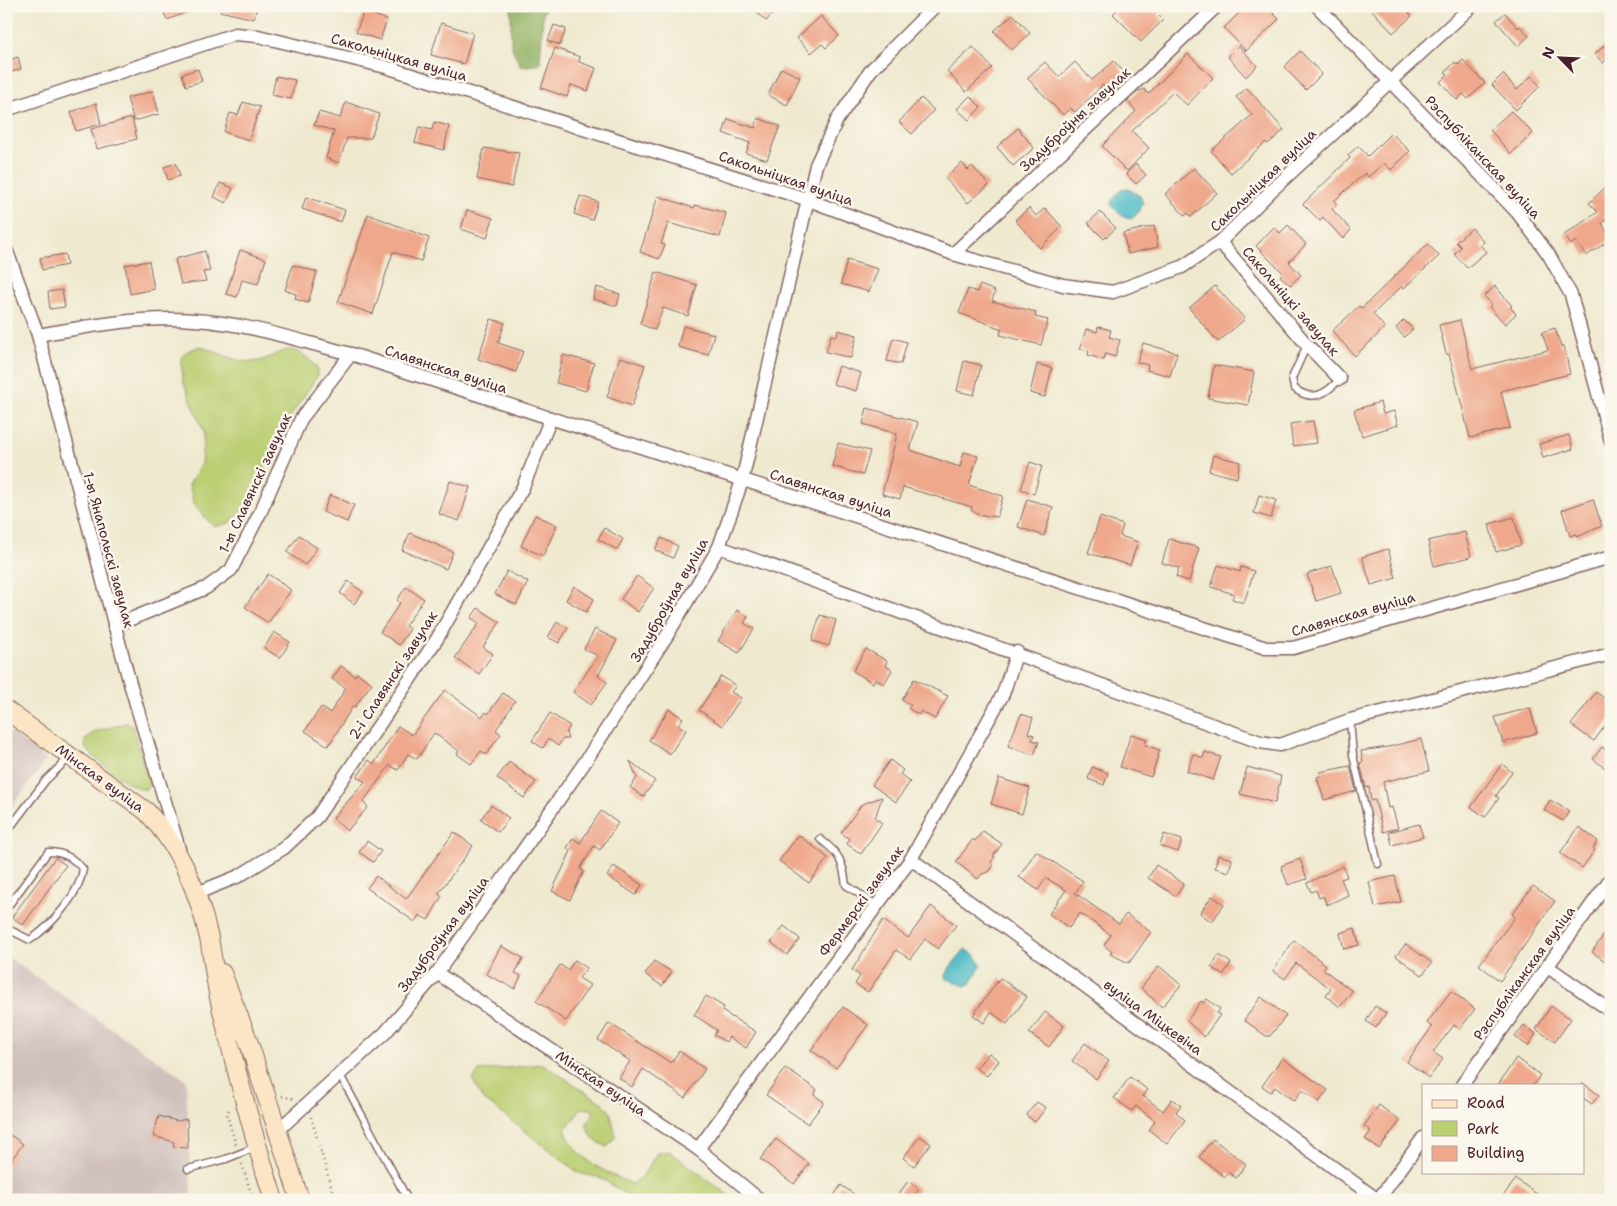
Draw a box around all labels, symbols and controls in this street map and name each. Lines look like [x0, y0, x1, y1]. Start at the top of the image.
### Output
street label: Сакольніцкая вуліца [329, 29, 469, 85]
north arrow [1534, 32, 1584, 82]
text: N [1538, 44, 1559, 61]
street label: Задуброўны завулак [1016, 63, 1135, 175]
street label: Рэспубліканская вуліца [1421, 92, 1545, 222]
street label: Сакольніцкая вуліца [1206, 124, 1320, 235]
street label: Сакольніцкая вуліца [717, 147, 856, 210]
street label: Сакольніцкі завулак [1239, 243, 1344, 360]
street label: Славянская вуліца [382, 341, 510, 397]
street label: 1-ы Славянскі завулак [215, 410, 296, 556]
street label: Славянская вуліца [767, 465, 895, 521]
street label: 1-ы Янапольскі завулак [79, 470, 139, 631]
street label: Задуброўная вуліца [626, 534, 712, 665]
street label: Славянская вуліца [1289, 588, 1417, 640]
street label: 2-і Славянскі завулак [345, 607, 442, 743]
street label: Мінская вуліца [52, 740, 148, 816]
street label: Фермерскі завулак [815, 842, 908, 960]
street label: Задуброўная вуліца [394, 872, 493, 996]
street label: Рэспубліканская вуліца [1469, 902, 1579, 1044]
street label: вуліца Міцкевіча [1100, 975, 1206, 1059]
street label: Мінская вуліца [552, 1046, 650, 1120]
legend [1422, 1084, 1584, 1174]
text: Road [1467, 1093, 1505, 1113]
text: Park [1467, 1119, 1499, 1139]
text: Building [1467, 1143, 1524, 1163]

